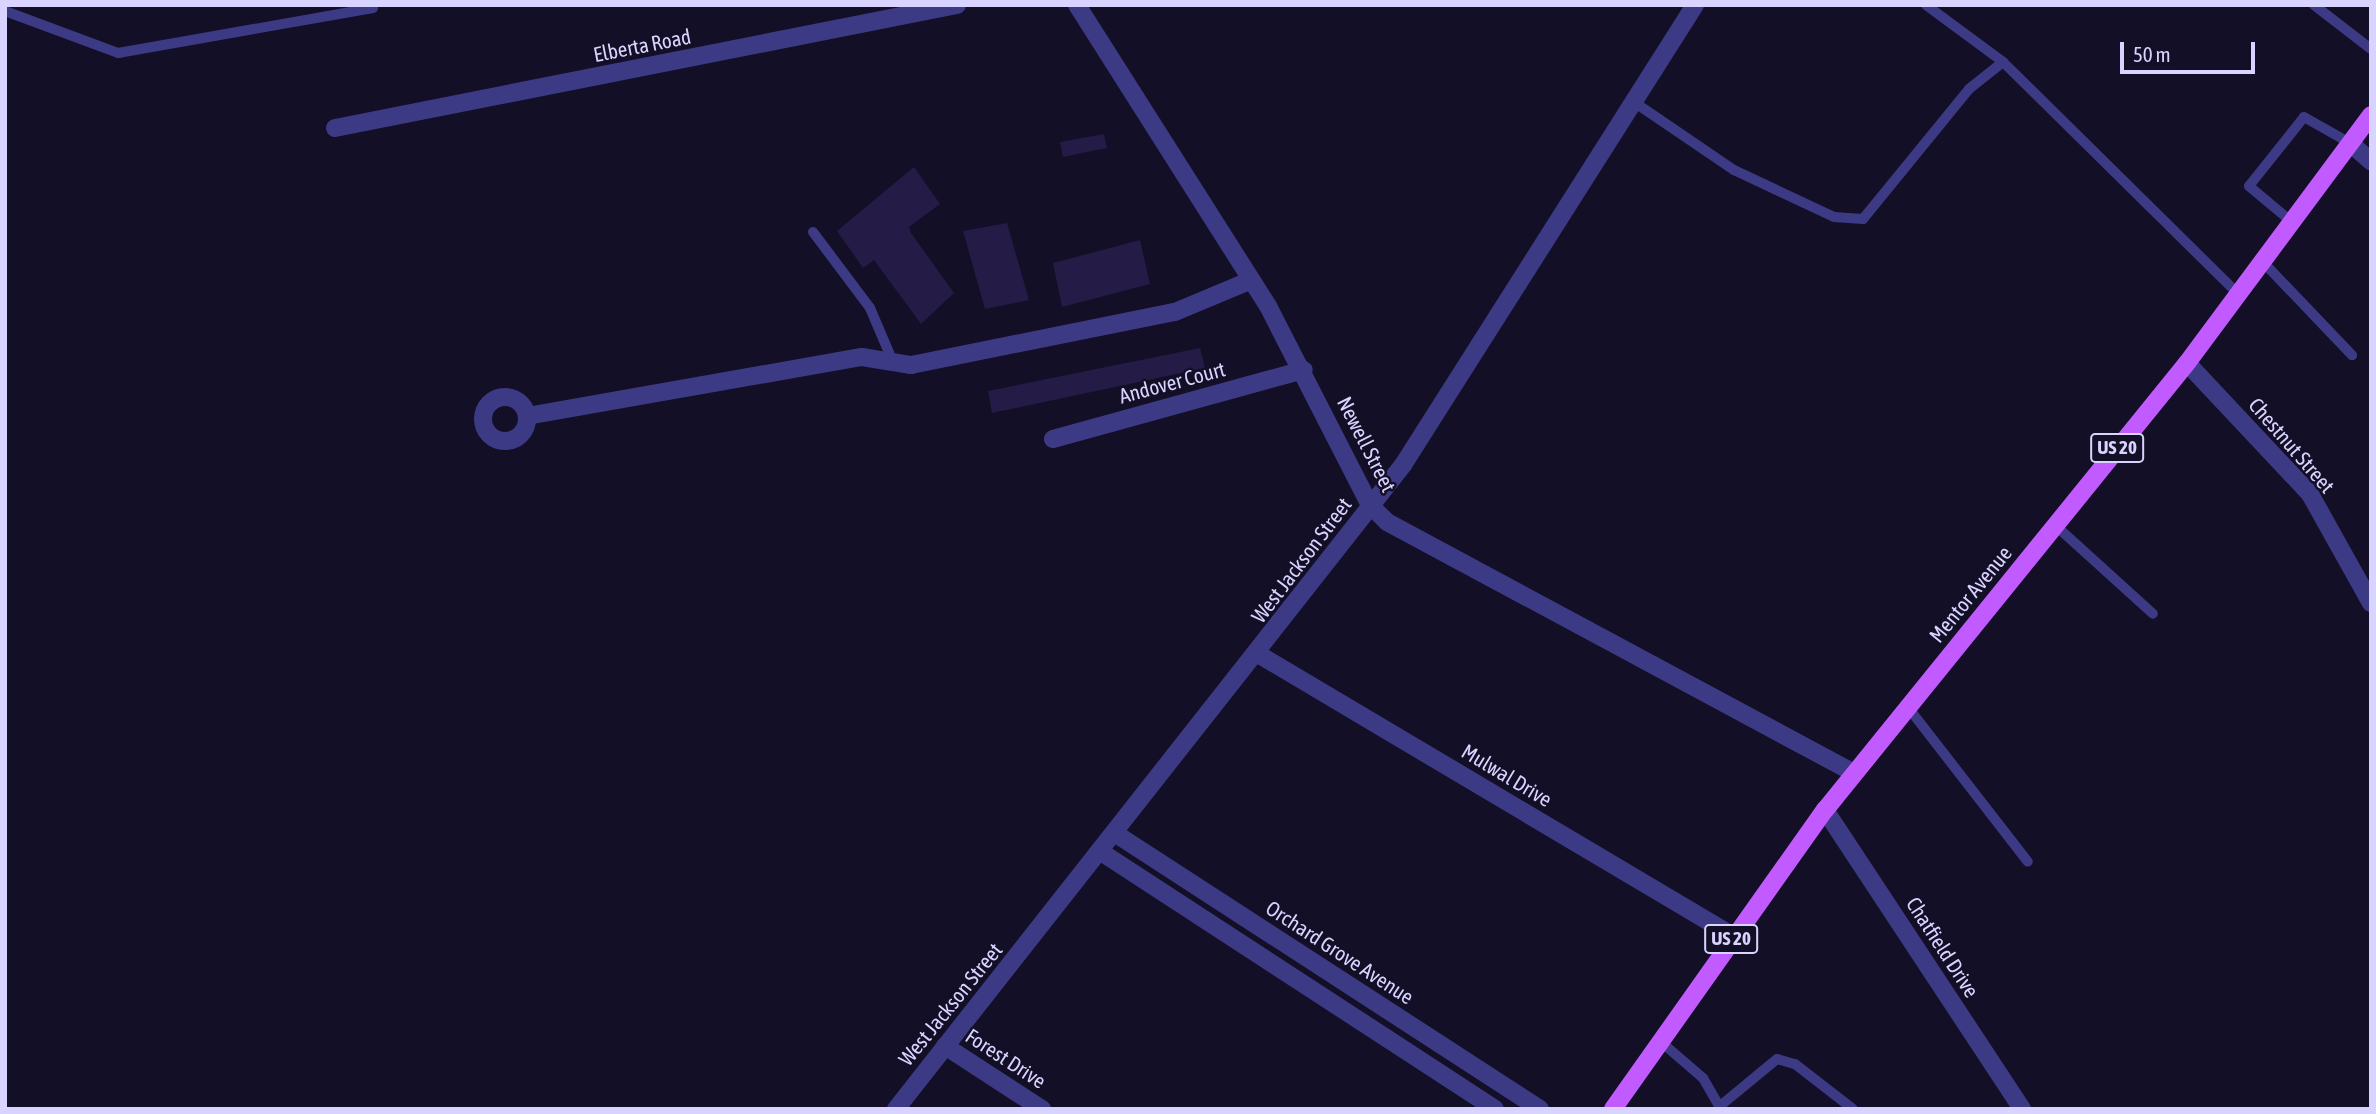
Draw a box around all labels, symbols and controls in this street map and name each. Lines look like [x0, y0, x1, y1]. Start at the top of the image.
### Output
street label: Elberta Road [591, 23, 693, 67]
scale bar [2124, 28, 2259, 72]
text: 50 m [2133, 42, 2171, 66]
street label: Andover Court [1116, 356, 1228, 408]
street label: Newell Street [1332, 392, 1402, 496]
street label: Chestnut Street [2244, 392, 2340, 498]
road number: US 20 [2089, 432, 2145, 463]
street label: West Jackson Street [1246, 492, 1356, 628]
street label: Mentor Avenue [1923, 541, 2017, 647]
street label: Mulwal Drive [1457, 738, 1557, 812]
street label: Chatfield Drive [1901, 892, 1985, 1002]
street label: Orchard Grove Avenue [1261, 895, 1419, 1009]
road number: US 20 [1703, 923, 1759, 954]
street label: West Jackson Street [893, 938, 1007, 1070]
street label: Forest Drive [961, 1023, 1051, 1093]

